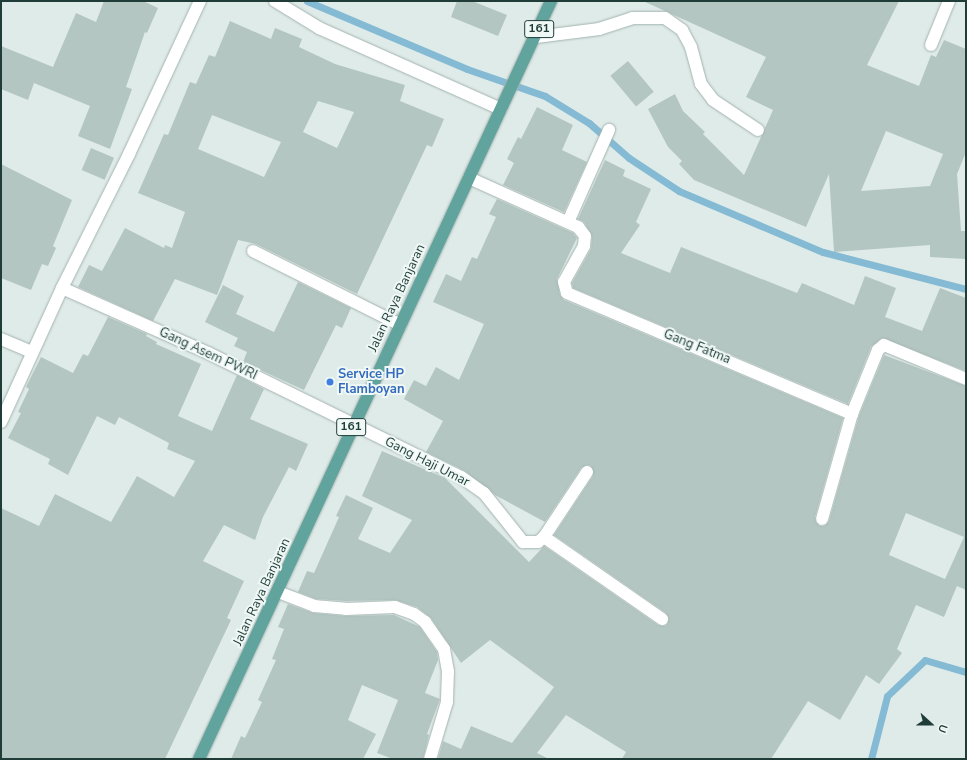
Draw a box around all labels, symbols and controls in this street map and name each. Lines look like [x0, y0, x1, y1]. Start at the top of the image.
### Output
road number: 161 [524, 19, 554, 39]
street label: Jalan Raya Banjaran [365, 242, 429, 354]
street label: Gang Asem PWRI [157, 324, 259, 384]
street label: Gang Fatma [661, 326, 733, 368]
place label: Service HP Flamboyan [338, 367, 405, 398]
marker: Service HP Flamboyan [325, 377, 335, 387]
road number: 161 [336, 417, 366, 437]
street label: Gang Haji Umar [382, 434, 472, 490]
street label: Jalan Raya Banjaran [230, 536, 294, 648]
north arrow [911, 704, 951, 744]
text: U [934, 722, 951, 735]

